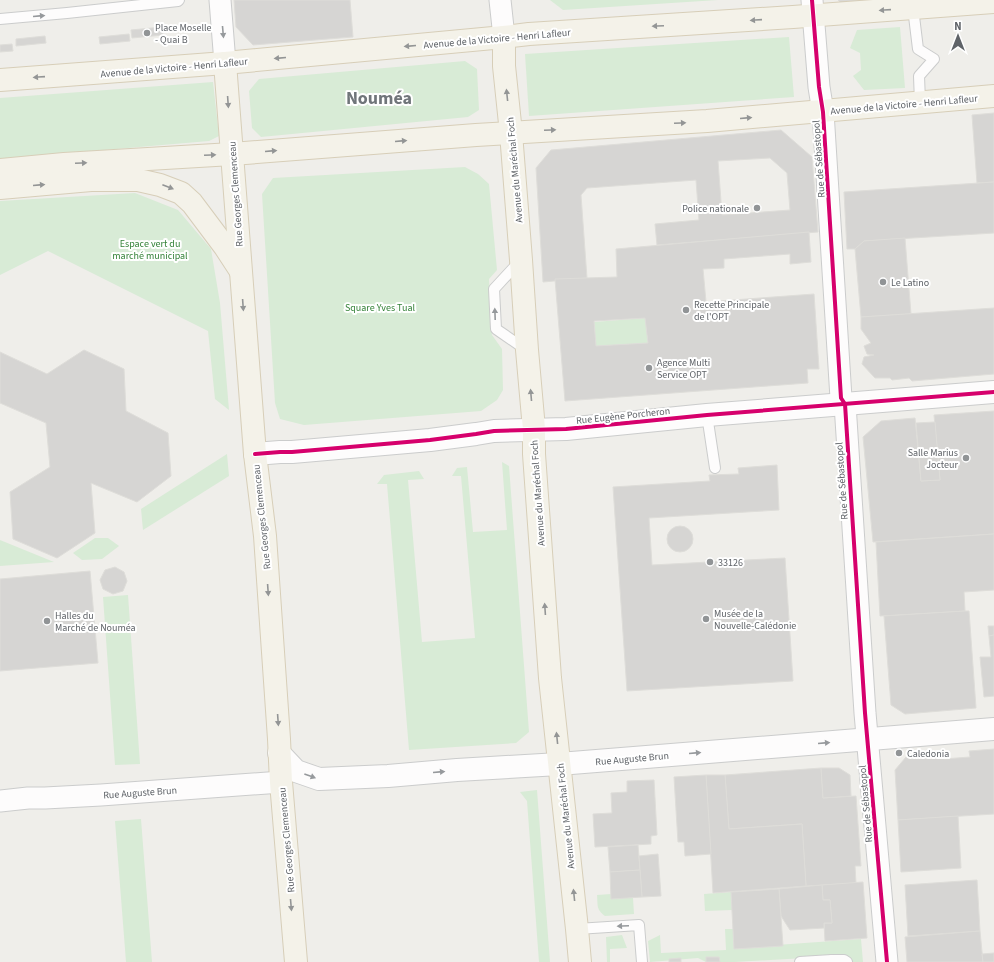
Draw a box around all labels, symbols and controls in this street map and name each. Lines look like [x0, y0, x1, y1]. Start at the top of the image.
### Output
one-way arrow [879, 7, 891, 14]
one-way arrow [33, 12, 45, 19]
one-way arrow [750, 16, 762, 23]
north arrow [938, 16, 978, 56]
text: N [954, 19, 962, 34]
place label: Place Moselle - Quai B [155, 21, 211, 47]
one-way arrow [651, 23, 664, 29]
one-way arrow [220, 26, 227, 38]
street label: Avenue de la Victoire - Henri Lafleur [423, 26, 572, 52]
marker: Place Moselle - Quai B [142, 28, 152, 38]
one-way arrow [404, 43, 416, 49]
street label: Avenue de la Victoire - Henri Lafleur [100, 55, 249, 81]
one-way arrow [274, 55, 286, 61]
one-way arrow [33, 74, 45, 81]
district label: Nouméa [346, 86, 412, 111]
one-way arrow [504, 89, 510, 101]
street label: Avenue de la Victoire - Henri Lafleur [830, 92, 979, 118]
one-way arrow [225, 96, 232, 108]
one-way arrow [740, 115, 752, 121]
street label: Avenue du Maréchal Foch [503, 116, 527, 223]
one-way arrow [674, 119, 686, 126]
street label: Rue de Sébastopol [809, 119, 829, 198]
one-way arrow [544, 127, 557, 133]
one-way arrow [395, 137, 407, 144]
street label: Rue Georges Clemenceau [225, 141, 247, 247]
one-way arrow [265, 148, 277, 154]
one-way arrow [204, 152, 217, 159]
one-way arrow [75, 160, 88, 166]
one-way arrow [33, 181, 45, 188]
one-way arrow [162, 185, 174, 191]
place label: Police nationale [682, 202, 749, 216]
marker: Police nationale [752, 203, 762, 213]
park label: Espace vert du marché municipal [112, 237, 188, 263]
place label: Le Latino [891, 276, 929, 290]
marker: Le Latino [878, 277, 888, 287]
place label: Recette Principale de l'OPT [694, 298, 769, 324]
one-way arrow [240, 299, 247, 311]
park label: Square Yves Tual [345, 301, 415, 315]
marker: Recette Principale de l'OPT [681, 305, 691, 315]
one-way arrow [492, 308, 499, 320]
place label: Agence Multi Service OPT [657, 356, 710, 382]
marker: Agence Multi Service OPT [644, 363, 654, 373]
one-way arrow [528, 389, 534, 401]
street label: Rue Eugène Porcheron [575, 404, 671, 428]
street label: Avenue du Maréchal Foch [527, 439, 549, 546]
street label: Rue de Sébastopol [832, 441, 852, 520]
place label: Salle Marius Jocteur [908, 446, 959, 472]
marker: Salle Marius Jocteur [961, 453, 971, 463]
street label: Rue Georges Clemenceau [250, 464, 274, 570]
place label: 33126 [718, 556, 743, 570]
marker: 33126 [705, 557, 715, 567]
one-way arrow [265, 584, 272, 596]
one-way arrow [542, 603, 549, 615]
place label: Musée de la Nouvelle-Calédonie [714, 607, 796, 633]
place label: Halles du Marché de Nouméa [55, 609, 136, 635]
marker: Musée de la Nouvelle-Calédonie [701, 614, 711, 624]
marker: Halles du Marché de Nouméa [42, 616, 52, 626]
one-way arrow [274, 714, 281, 726]
one-way arrow [553, 732, 560, 744]
one-way arrow [818, 740, 830, 746]
place label: Caledonia [907, 747, 949, 761]
marker: Caledonia [894, 748, 904, 758]
street label: Rue Auguste Brun [595, 749, 669, 769]
one-way arrow [689, 750, 701, 757]
street label: Avenue du Maréchal Foch [553, 762, 579, 869]
street label: Rue de Sébastopol [856, 764, 876, 843]
one-way arrow [433, 768, 445, 775]
one-way arrow [305, 773, 317, 779]
street label: Rue Auguste Brun [103, 783, 177, 803]
street label: Rue Georges Clemenceau [275, 787, 299, 893]
one-way arrow [570, 889, 577, 901]
one-way arrow [288, 899, 295, 911]
one-way arrow [617, 923, 629, 930]

